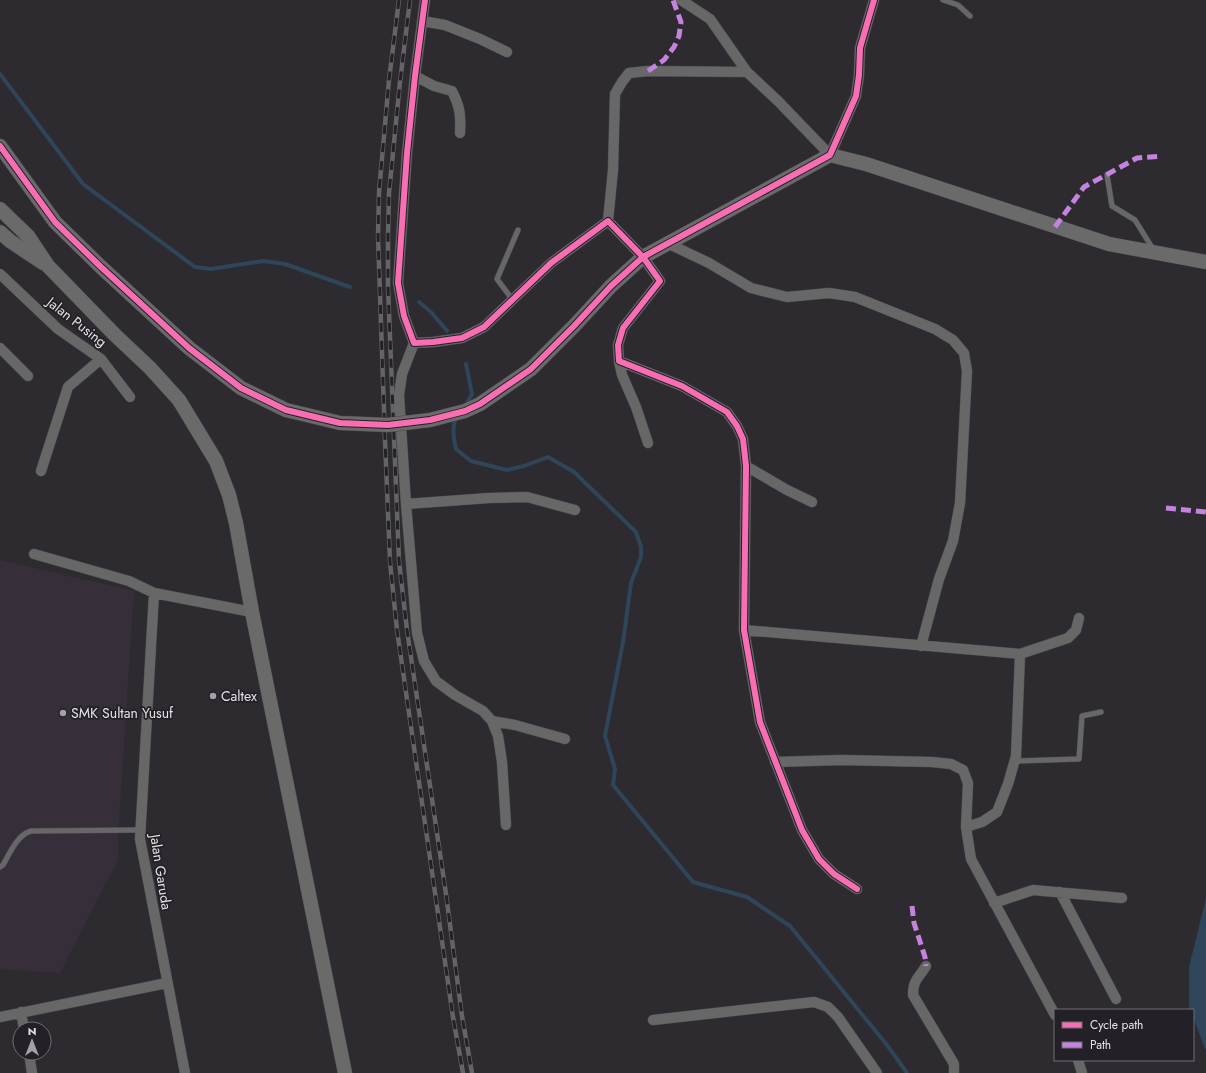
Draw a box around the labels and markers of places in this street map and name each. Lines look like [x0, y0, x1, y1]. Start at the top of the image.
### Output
place label: Caltex [221, 686, 257, 706]
marker: Caltex [208, 691, 218, 701]
place label: SMK Sultan Yusuf [71, 703, 174, 723]
marker: SMK Sultan Yusuf [58, 708, 68, 718]

